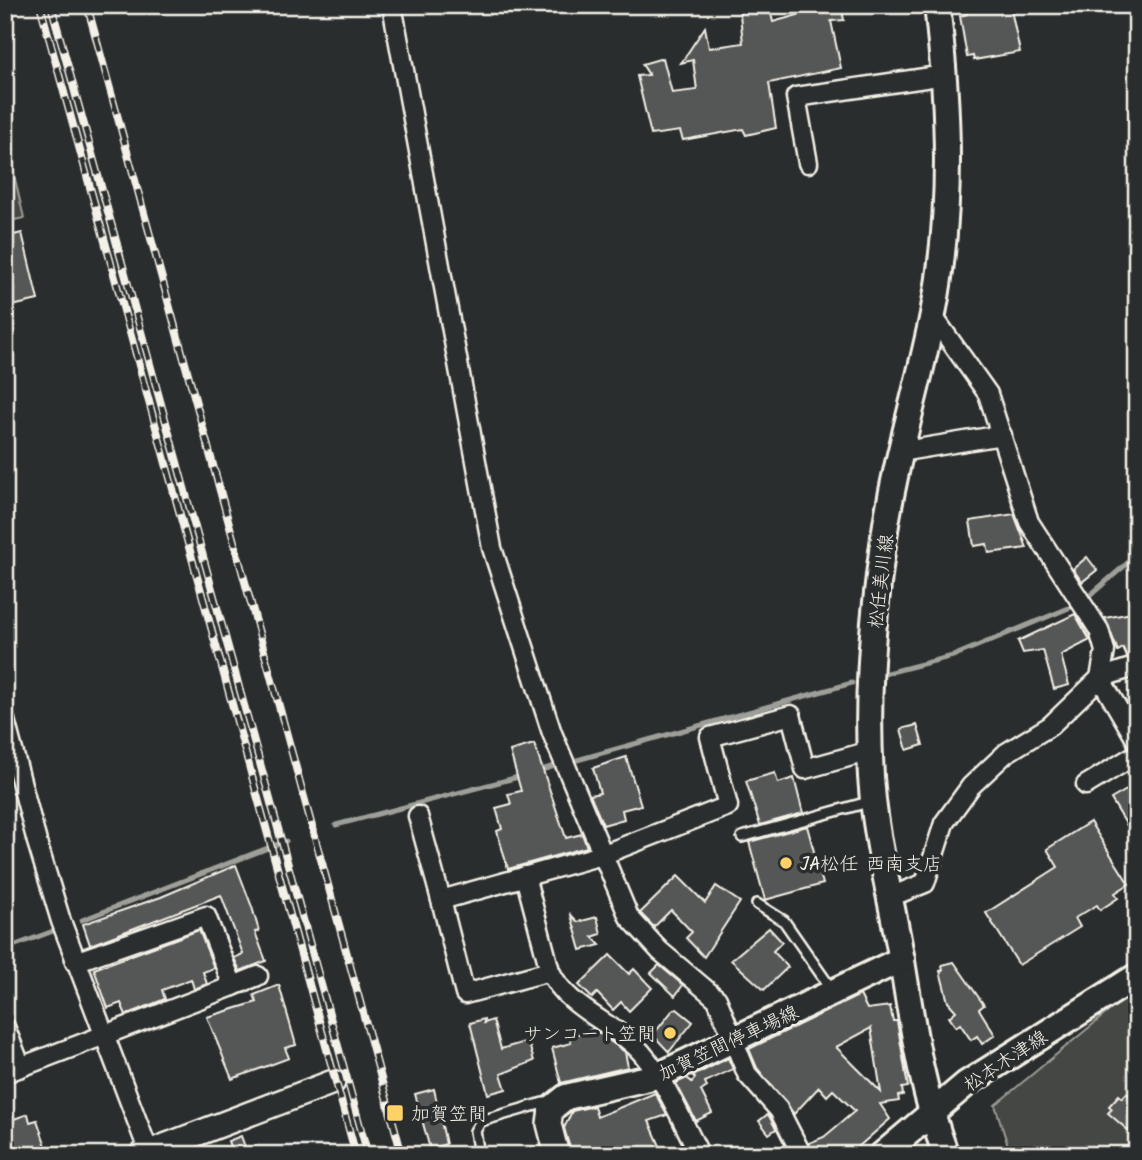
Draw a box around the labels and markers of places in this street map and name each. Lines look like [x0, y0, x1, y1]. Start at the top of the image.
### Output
place label: JA松任 西南支店 [800, 850, 942, 880]
marker: JA松任 西南支店 [778, 855, 794, 871]
place label: サンコート笠間 [523, 1020, 656, 1050]
marker: サンコート笠間 [662, 1025, 678, 1041]
place label: 加賀笠間 [411, 1100, 487, 1130]
marker: 加賀笠間 [385, 1103, 405, 1123]

